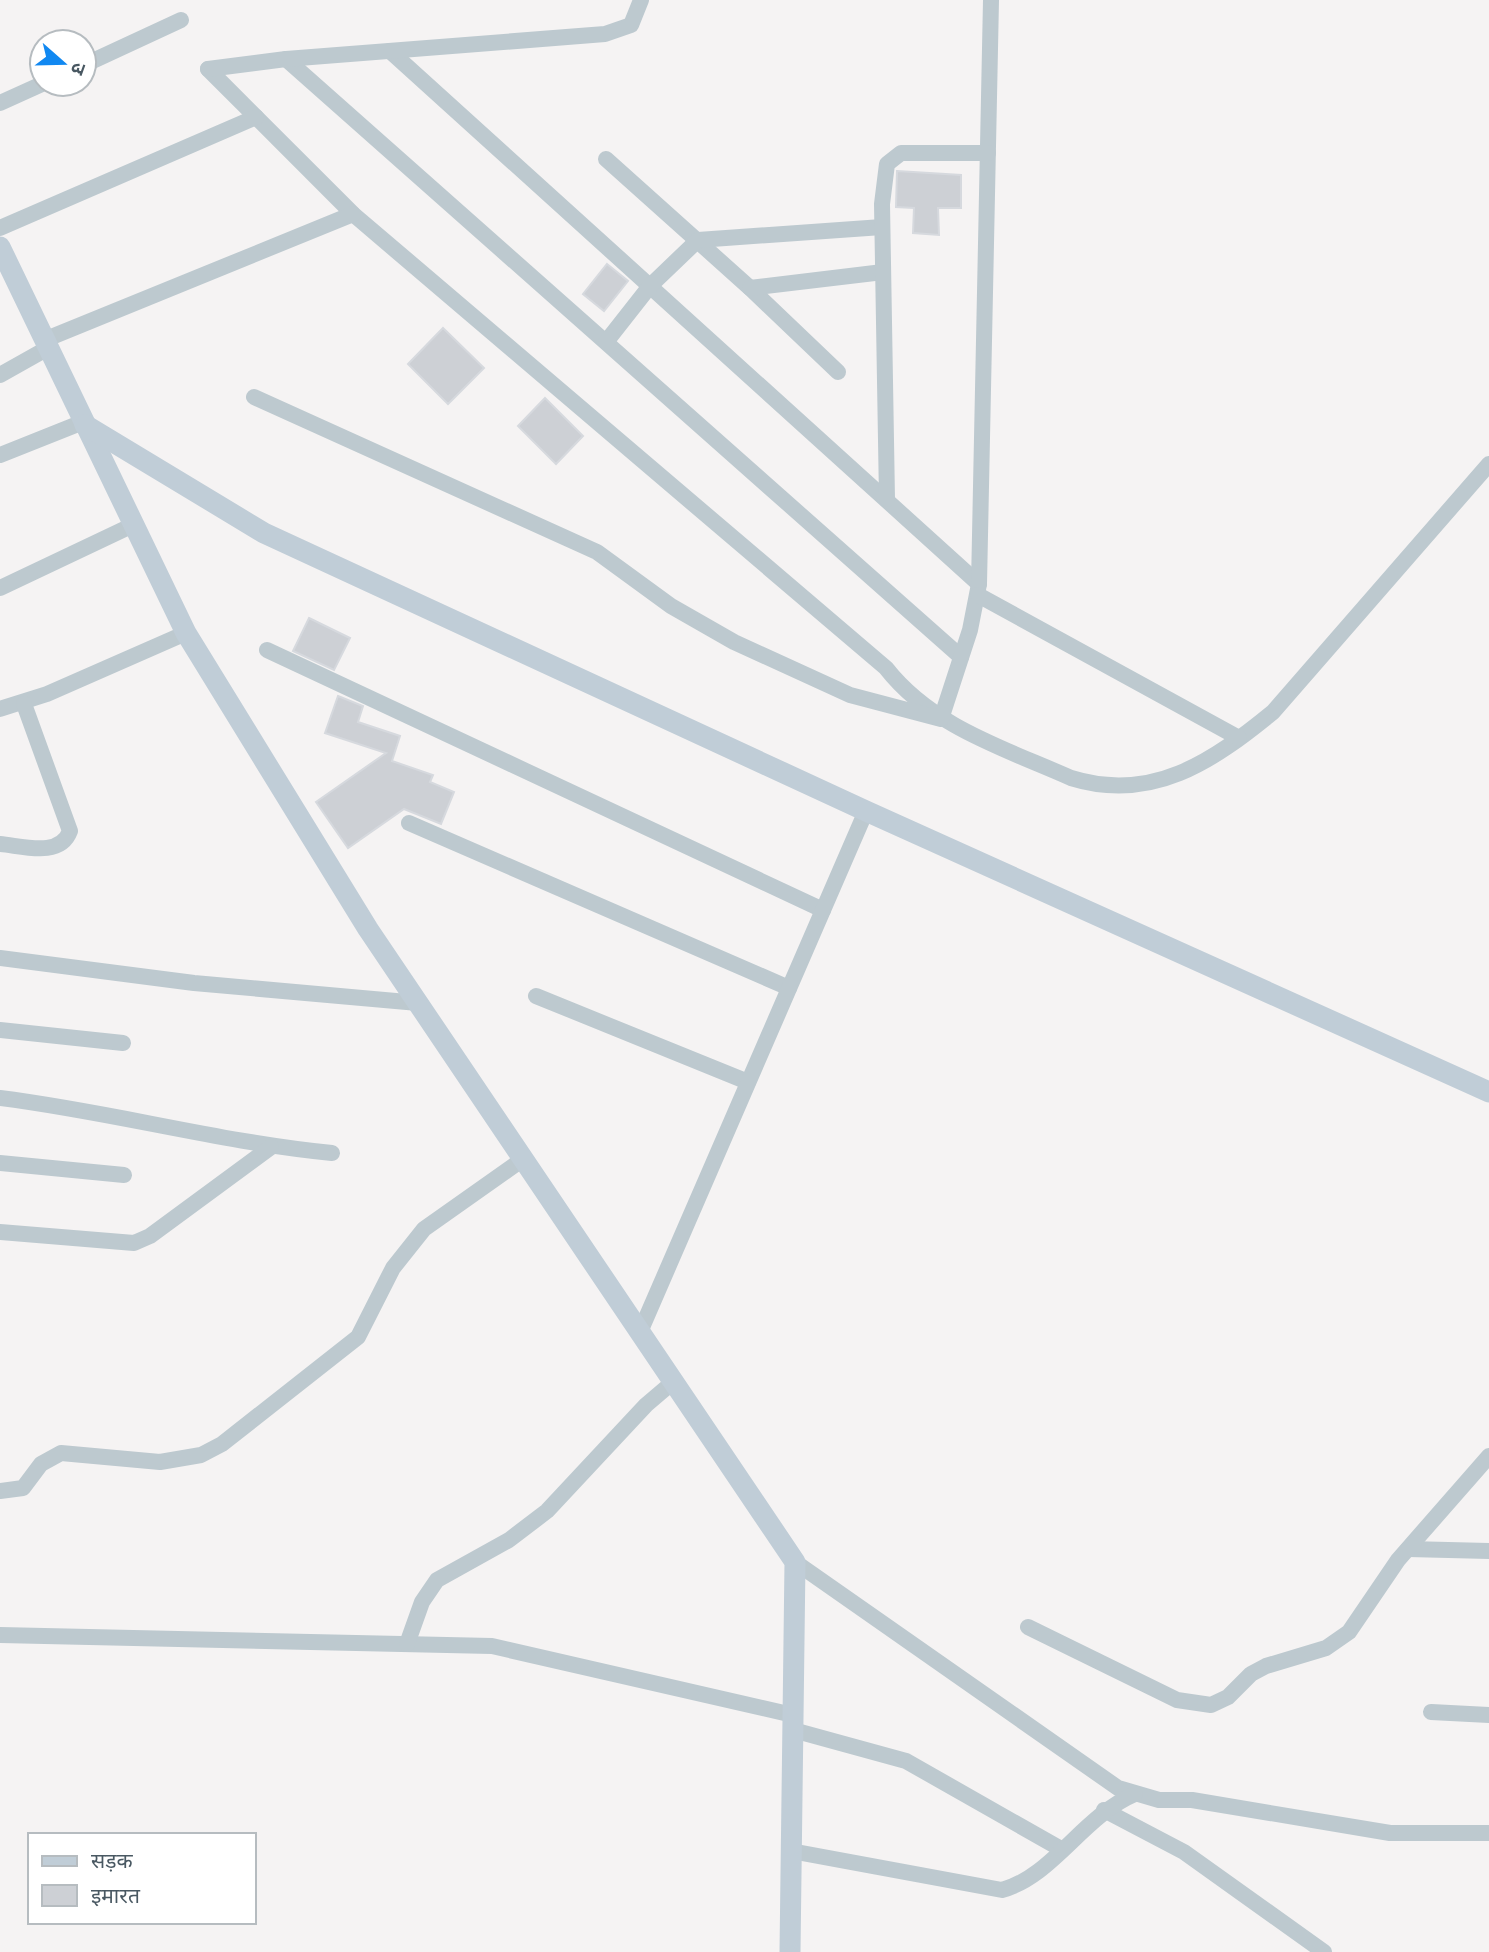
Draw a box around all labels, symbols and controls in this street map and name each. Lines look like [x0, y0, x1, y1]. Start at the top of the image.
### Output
north arrow [28, 28, 98, 98]
text: उ [64, 59, 95, 80]
legend [28, 1833, 256, 1924]
text: सड़क [91, 1844, 133, 1876]
text: इमारत [91, 1879, 141, 1911]

